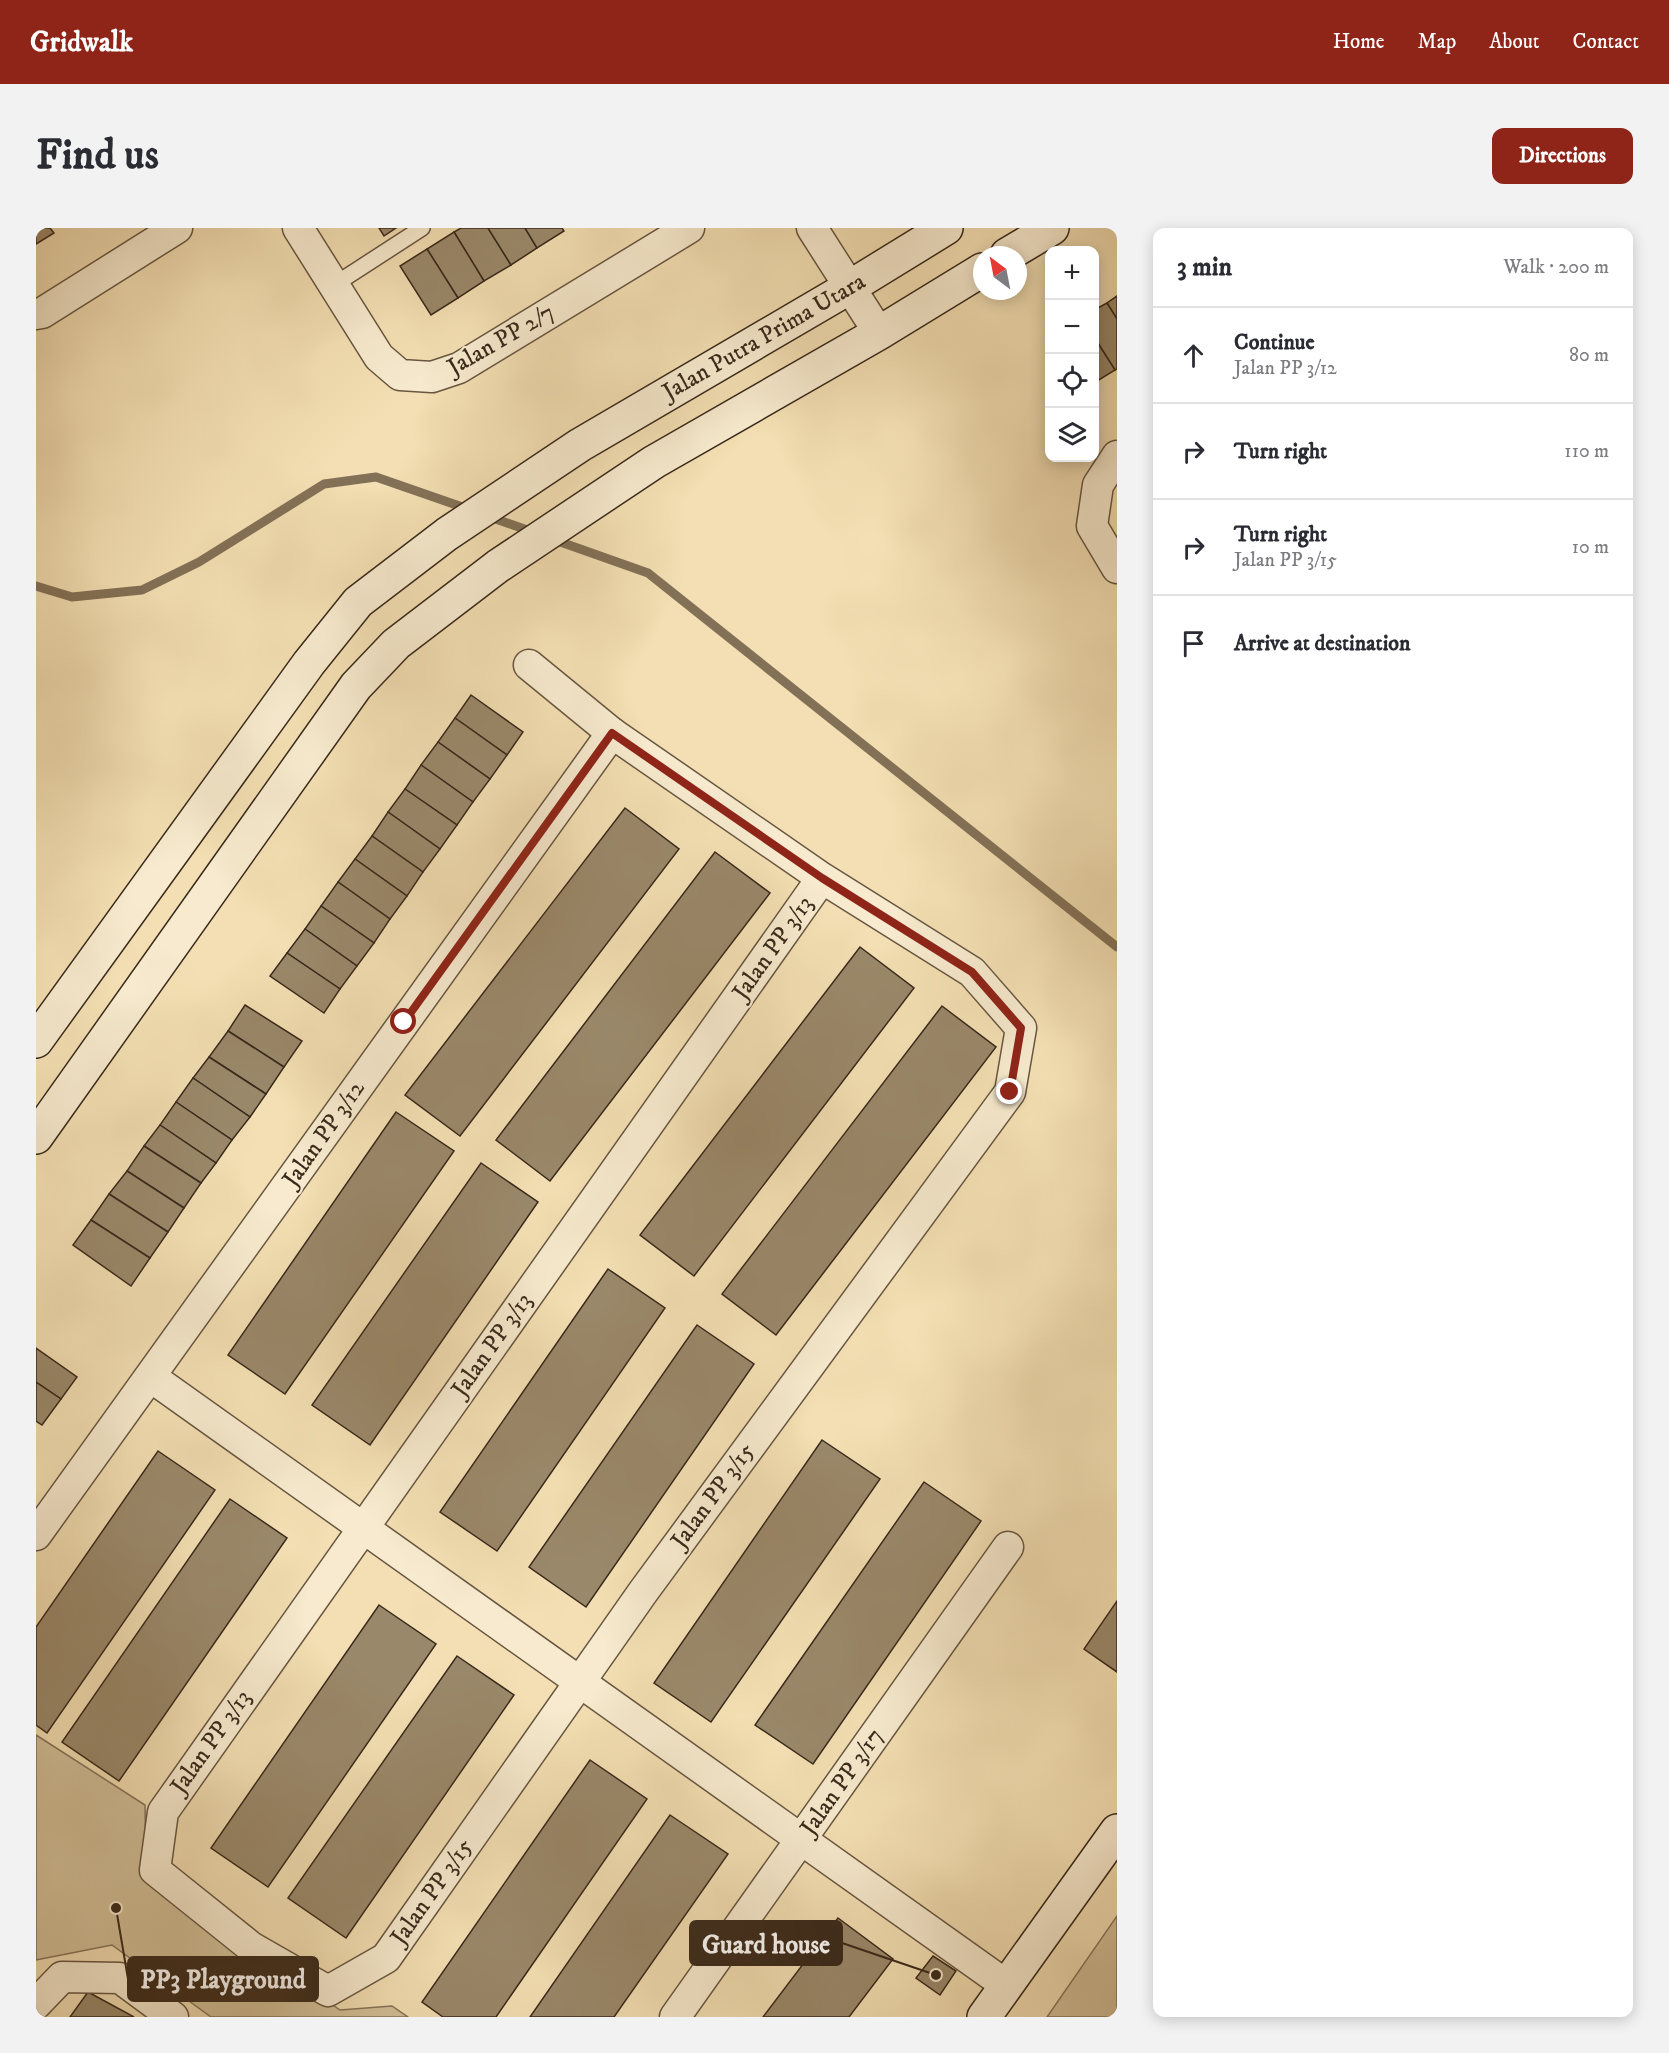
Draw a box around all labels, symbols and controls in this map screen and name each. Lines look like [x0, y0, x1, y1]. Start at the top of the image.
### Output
text: Gridwalk [30, 25, 133, 60]
text: Home [1333, 29, 1385, 55]
text: Map [1418, 29, 1456, 55]
text: About [1489, 29, 1540, 55]
text: Contact [1573, 29, 1639, 55]
button: Directions [1492, 128, 1633, 184]
text: Find us [36, 130, 159, 182]
north arrow [973, 246, 1027, 300]
map controls [1045, 246, 1099, 462]
button: + [1045, 246, 1099, 300]
text: 3 min [1177, 251, 1232, 284]
text: Walk · 200 m [1503, 255, 1609, 280]
street label: Jalan Putra Prima Utara [655, 266, 872, 408]
street label: Jalan PP 2/7 [441, 297, 560, 384]
button: − [1045, 300, 1099, 354]
text: Continue [1234, 329, 1315, 356]
icon: ahead [1177, 339, 1210, 372]
text: 80 m [1569, 343, 1609, 368]
button: locate [1045, 354, 1099, 408]
text: Jalan PP 3/12 [1234, 356, 1337, 381]
button: layers [1045, 408, 1099, 462]
icon: right [1177, 435, 1210, 468]
text: Turn right [1234, 438, 1327, 465]
text: 110 m [1564, 439, 1609, 464]
text: Turn right [1234, 521, 1327, 548]
icon: right [1177, 531, 1210, 564]
text: 10 m [1572, 535, 1609, 560]
text: Jalan PP 3/15 [1234, 548, 1337, 573]
icon: arrive [1177, 627, 1210, 660]
text: Arrive at destination [1234, 630, 1411, 657]
street label: Jalan PP 3/13 [725, 890, 820, 1008]
route start [390, 1008, 416, 1034]
street label: Jalan PP 3/12 [275, 1075, 372, 1195]
route end [996, 1078, 1022, 1104]
street label: Jalan PP 3/13 [444, 1287, 539, 1405]
street label: Jalan PP 3/15 [663, 1437, 761, 1556]
street label: Jalan PP 3/13 [163, 1684, 258, 1802]
street label: Jalan PP 3/17 [793, 1722, 890, 1843]
street label: Jalan PP 3/15 [383, 1833, 480, 1953]
callout: Guard house [690, 1921, 842, 1965]
text: Guard house [702, 1929, 830, 1962]
callout: PP3 Playground [128, 1957, 318, 2001]
text: PP3 Playground [140, 1964, 307, 1997]

